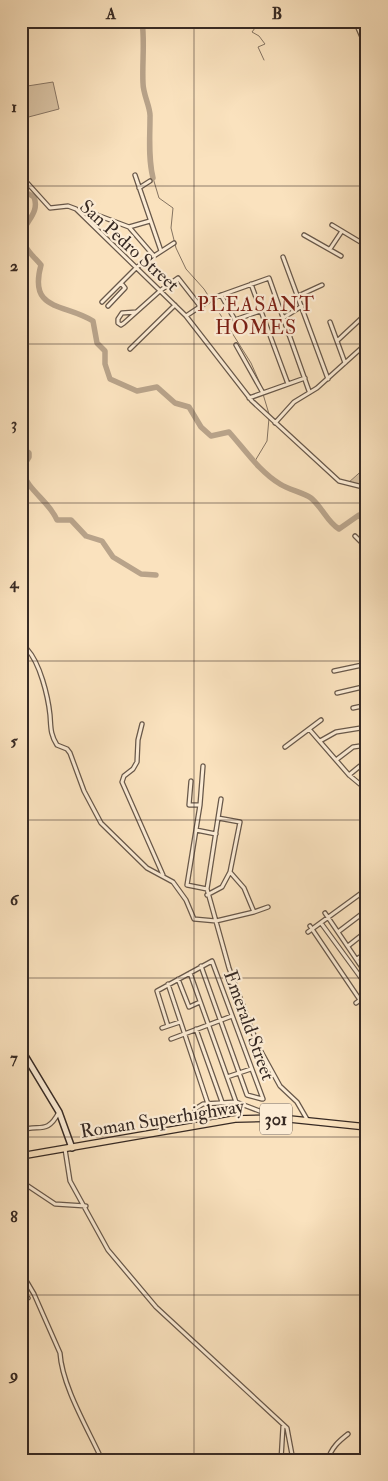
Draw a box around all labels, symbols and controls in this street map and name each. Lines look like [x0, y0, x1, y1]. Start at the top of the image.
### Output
text: A [105, 4, 117, 24]
text: B [272, 4, 282, 24]
text: 1 [11, 97, 17, 117]
street label: San Pedro Street [74, 195, 184, 297]
text: 2 [10, 256, 18, 276]
district label: PLEASANT HOMES [197, 292, 315, 340]
text: 3 [11, 414, 17, 434]
text: 4 [9, 573, 20, 593]
text: 5 [10, 731, 18, 751]
text: 6 [10, 890, 20, 910]
street label: Emerald Street [218, 967, 280, 1084]
text: 7 [10, 1048, 18, 1068]
street label: Roman Superhighway [79, 1094, 247, 1145]
road number: 301 [260, 1104, 292, 1134]
text: 8 [10, 1207, 18, 1227]
text: 9 [8, 1365, 18, 1385]

